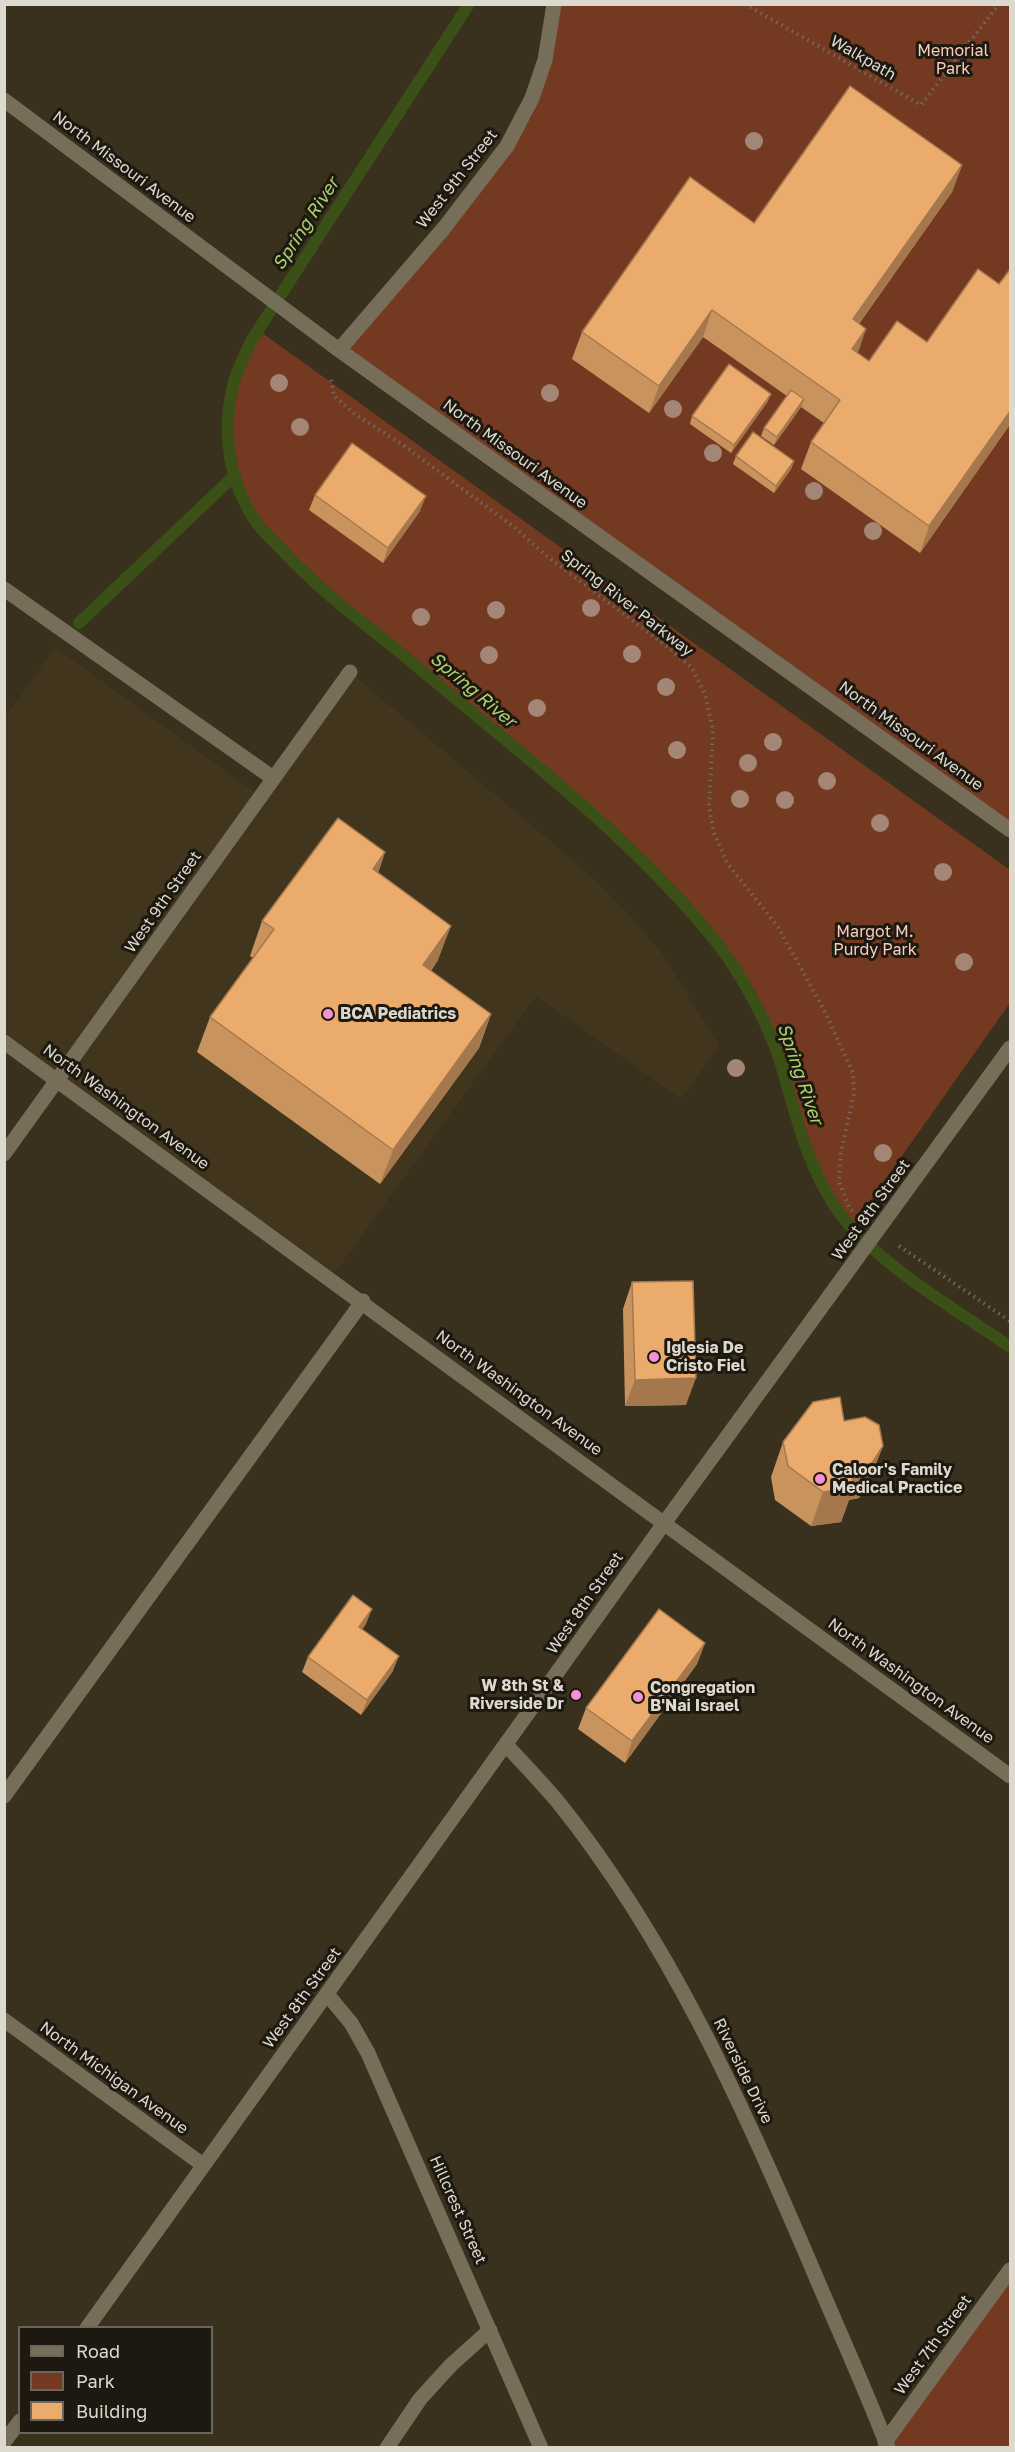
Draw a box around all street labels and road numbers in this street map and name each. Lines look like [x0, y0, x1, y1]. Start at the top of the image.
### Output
street label: Walkpath [827, 31, 899, 85]
street label: North Missouri Avenue [49, 107, 199, 227]
street label: West 9th Street [412, 126, 502, 232]
street label: North Missouri Avenue [439, 395, 591, 513]
street label: Spring River Parkway [557, 545, 697, 661]
street label: North Missouri Avenue [835, 677, 987, 795]
street label: West 9th Street [121, 847, 205, 957]
street label: North Washington Avenue [39, 1040, 213, 1174]
street label: West 8th Street [828, 1156, 914, 1264]
street label: North Washington Avenue [432, 1326, 606, 1460]
street label: West 8th Street [543, 1548, 627, 1658]
street label: North Washington Avenue [824, 1614, 998, 1748]
street label: West 8th Street [259, 1944, 345, 2052]
street label: Riverside Drive [709, 2015, 777, 2127]
street label: North Michigan Avenue [36, 2018, 192, 2138]
street label: Hillcrest Street [425, 2153, 491, 2267]
street label: West 7th Street [890, 2291, 976, 2399]

